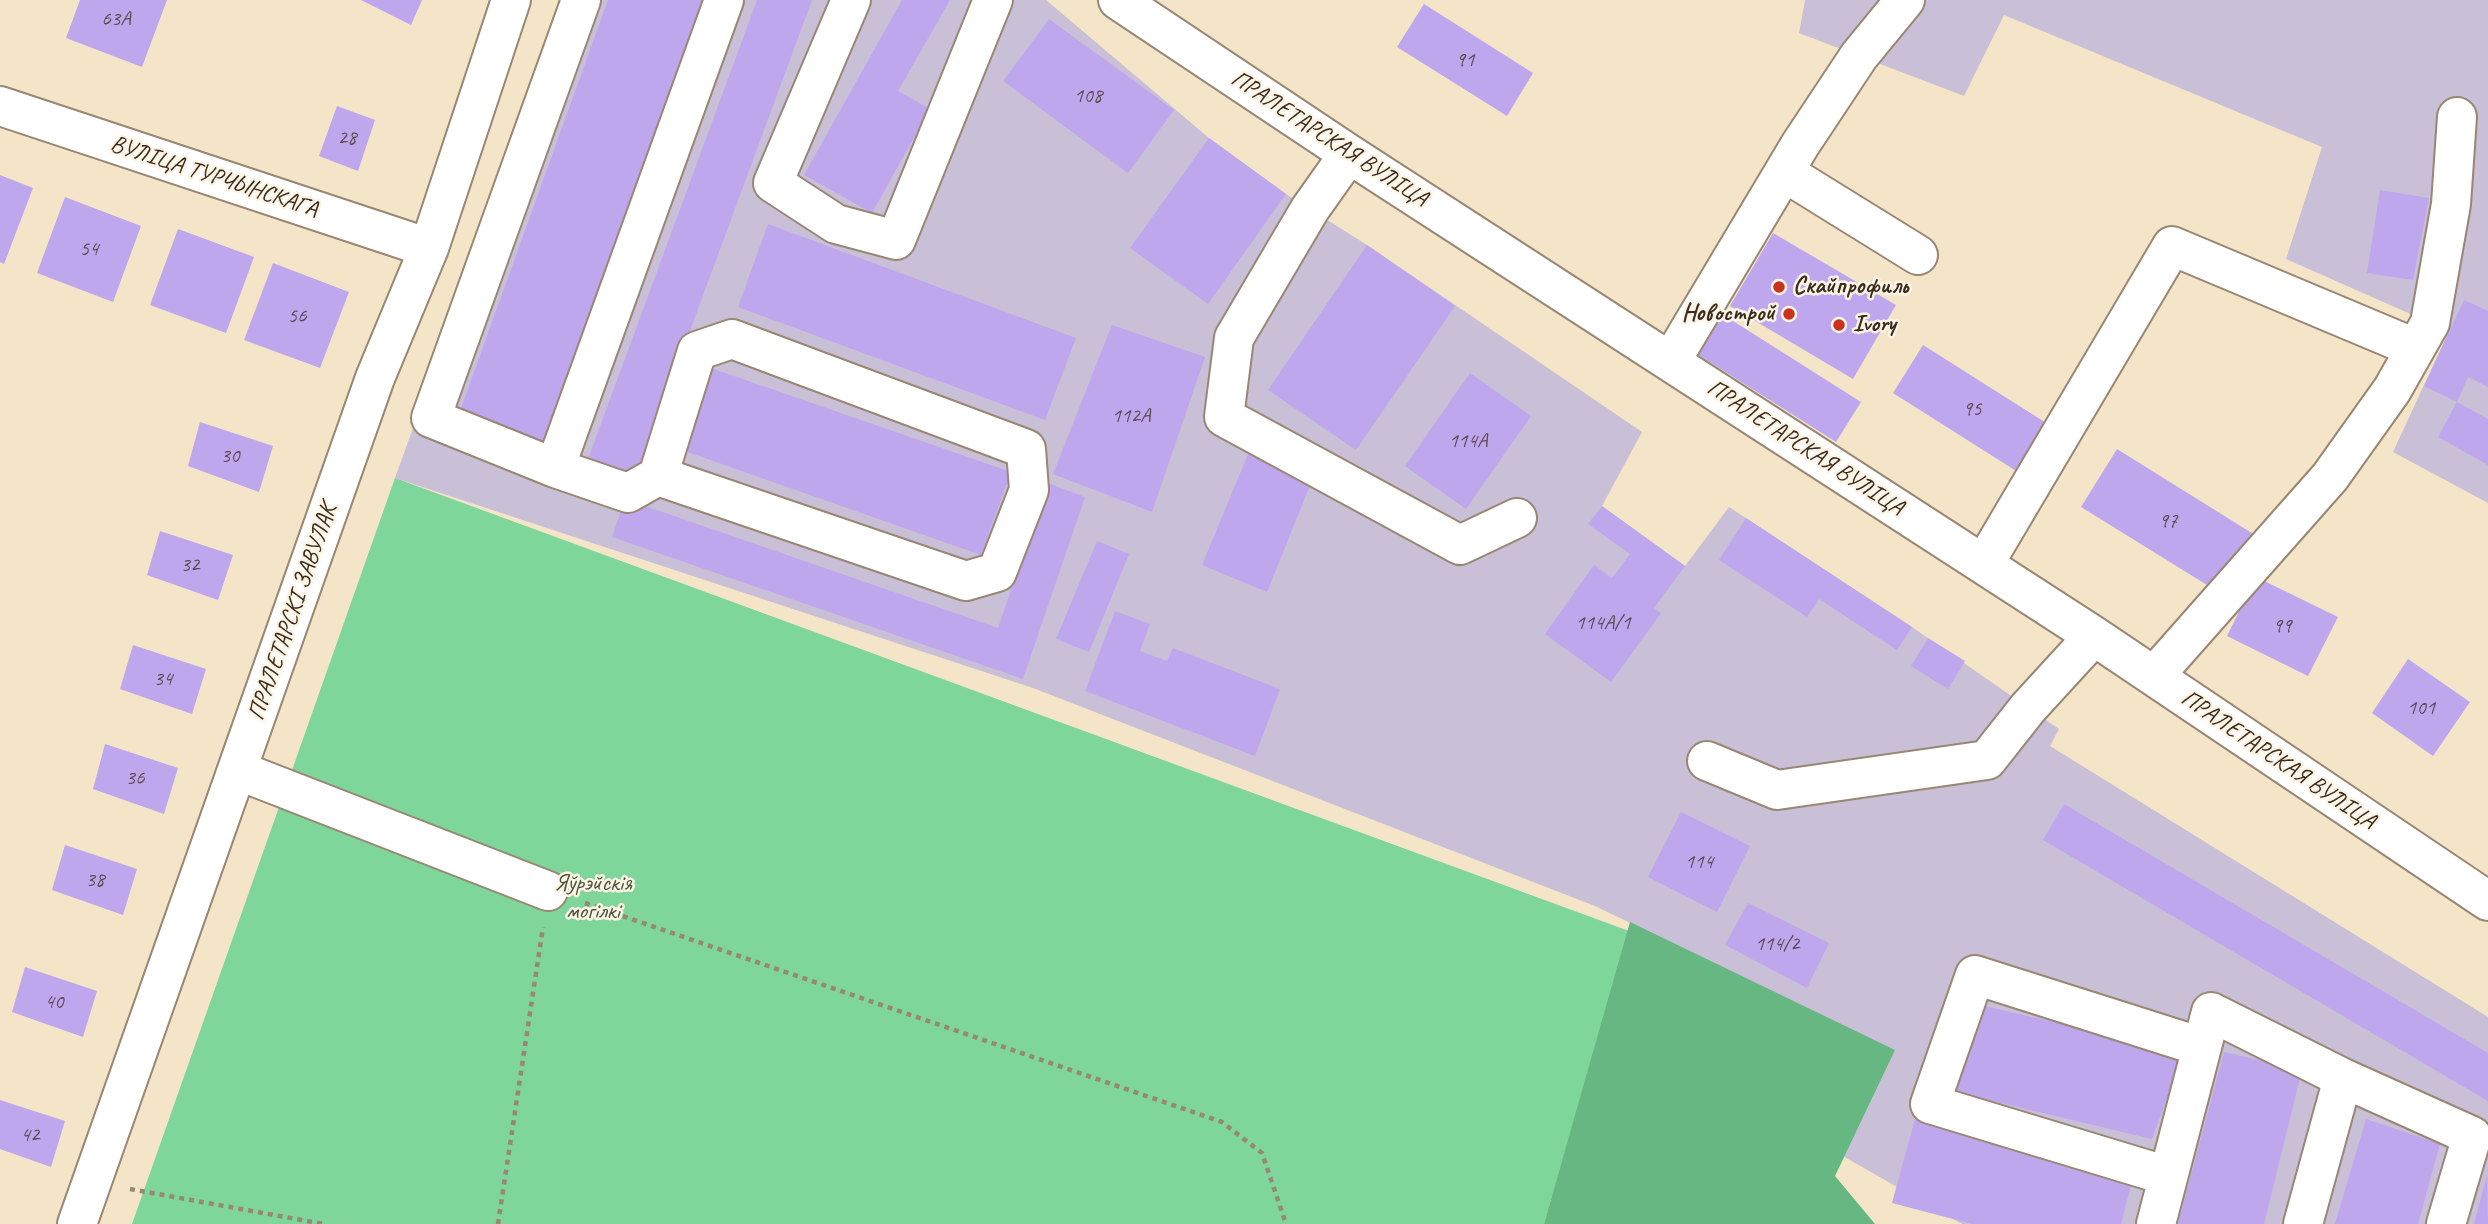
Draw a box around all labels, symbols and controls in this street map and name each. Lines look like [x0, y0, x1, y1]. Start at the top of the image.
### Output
house number: 63А [101, 6, 131, 32]
house number: 91 [1456, 47, 1474, 73]
street label: ПРАЛЕТАРСКАЯ ВУЛІЦА [1225, 65, 1433, 213]
house number: 108 [1074, 83, 1102, 109]
house number: 28 [338, 125, 356, 151]
street label: ВУЛІЦА ТУРЧЫНСКАГА [107, 130, 321, 224]
house number: 54 [80, 236, 98, 262]
place label: Скайпрофиль [1793, 273, 1908, 301]
marker: Скайпрофиль [1771, 279, 1787, 295]
place label: Новострой [1682, 300, 1775, 328]
house number: 56 [288, 303, 306, 329]
marker: Новострой [1781, 306, 1797, 322]
place label: Ivory [1853, 311, 1896, 339]
marker: Ivory [1831, 317, 1847, 333]
street label: ПРАЛЕТАРСКАЯ ВУЛІЦА [1701, 374, 1909, 522]
house number: 95 [1963, 396, 1981, 422]
house number: 112А [1112, 403, 1150, 429]
house number: 114А [1449, 428, 1487, 454]
house number: 30 [221, 443, 239, 469]
street label: ПРАЛЕТАРСКІ ЗАВУЛАК [242, 500, 344, 724]
house number: 97 [2159, 508, 2177, 534]
house number: 32 [181, 552, 199, 578]
house number: 114А/1 [1575, 610, 1631, 636]
house number: 99 [2273, 613, 2291, 639]
house number: 34 [154, 666, 172, 692]
street label: ПРАЛЕТАРСКАЯ ВУЛІЦА [2175, 684, 2381, 836]
house number: 101 [2407, 695, 2435, 721]
house number: 36 [126, 765, 144, 791]
house number: 114 [1685, 849, 1713, 875]
house number: 38 [86, 867, 104, 893]
park label: Яўрэйскія могілкі [554, 870, 632, 926]
house number: 114/2 [1755, 931, 1799, 957]
house number: 40 [45, 989, 63, 1015]
house number: 42 [21, 1122, 39, 1148]

